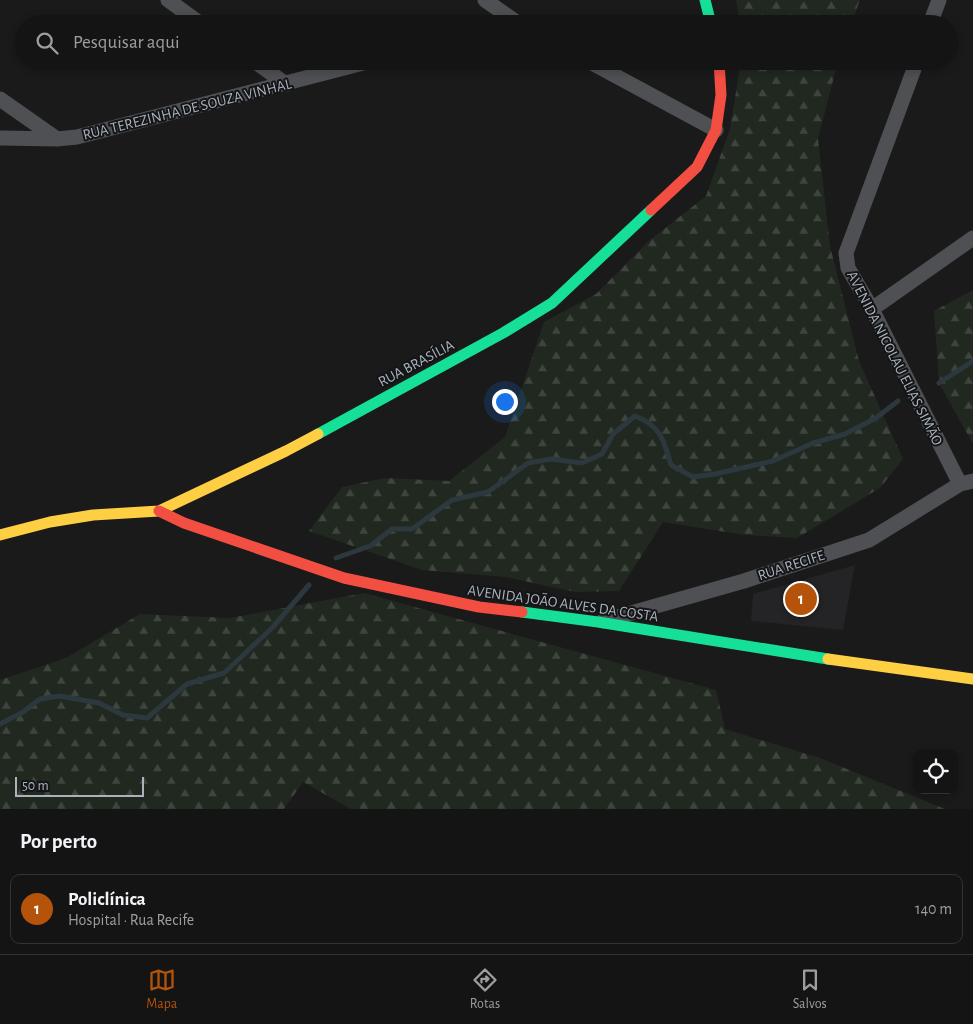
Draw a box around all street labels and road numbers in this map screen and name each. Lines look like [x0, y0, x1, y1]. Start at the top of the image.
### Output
street label: RUA TEREZINHA DE SOUZA VINHAL [81, 76, 294, 143]
street label: AVENIDA NICOLAU ELIAS SIMÃO [844, 268, 946, 448]
street label: RUA BRASÍLIA [375, 335, 457, 390]
street label: RUA RECIFE [756, 548, 826, 583]
street label: AVENIDA JOÃO ALVES DA COSTA [467, 582, 660, 624]

